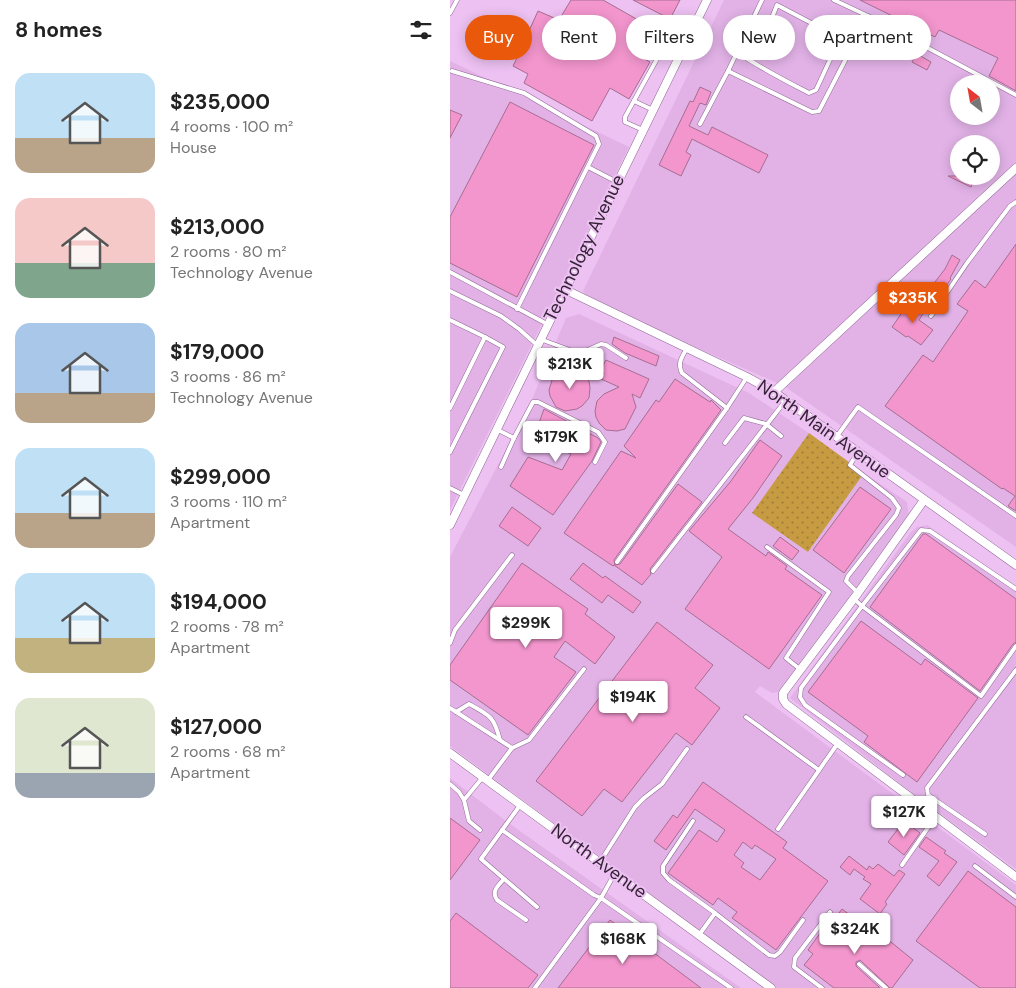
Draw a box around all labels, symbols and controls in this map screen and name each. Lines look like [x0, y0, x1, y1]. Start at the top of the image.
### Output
chip: Buy [465, 15, 532, 60]
chip: Rent [542, 15, 616, 60]
chip: Filters [626, 15, 713, 60]
chip: New [723, 15, 795, 60]
chip: Apartment [805, 15, 931, 60]
text: 8 homes [15, 16, 103, 44]
icon: filters [407, 16, 435, 44]
north arrow [950, 75, 1000, 125]
map controls [950, 75, 1000, 185]
text: $235,000 [170, 88, 270, 116]
icon: home [55, 93, 115, 153]
text: 4 rooms · 100 m² [170, 116, 293, 137]
button: locate [950, 135, 1000, 185]
text: House [170, 137, 217, 158]
street label: Technology Avenue [538, 171, 630, 325]
text: $213,000 [170, 213, 265, 241]
icon: home [55, 218, 115, 278]
text: 2 rooms · 80 m² [170, 241, 287, 262]
text: Technology Avenue [170, 262, 313, 283]
pin: $235K [878, 282, 948, 324]
text: $235K [889, 287, 937, 308]
text: $179,000 [170, 338, 264, 366]
icon: home [55, 343, 115, 403]
pin: $213K [535, 348, 605, 390]
text: $213K [548, 353, 592, 374]
text: 3 rooms · 86 m² [170, 366, 286, 387]
street label: North Main Avenue [753, 374, 895, 484]
text: Technology Avenue [170, 387, 313, 408]
pin: $179K [521, 420, 591, 463]
text: $179K [534, 426, 578, 447]
text: $299,000 [170, 463, 271, 491]
icon: home [55, 468, 115, 528]
text: 3 rooms · 110 m² [170, 491, 287, 512]
text: Apartment [170, 512, 250, 533]
text: $194,000 [170, 588, 267, 616]
icon: home [55, 593, 115, 653]
pin: $299K [491, 606, 561, 649]
text: $299K [501, 612, 551, 633]
text: 2 rooms · 78 m² [170, 616, 284, 637]
text: Apartment [170, 637, 250, 658]
pin: $194K [598, 680, 668, 723]
text: $194K [610, 686, 656, 707]
text: $127,000 [170, 713, 262, 741]
icon: home [55, 718, 115, 778]
text: 2 rooms · 68 m² [170, 741, 286, 762]
text: Apartment [170, 762, 250, 783]
pin: $127K [869, 796, 939, 838]
text: $127K [882, 801, 926, 822]
street label: North Avenue [546, 818, 652, 904]
pin: $324K [820, 912, 890, 955]
text: $324K [830, 918, 880, 939]
pin: $168K [588, 922, 658, 965]
text: $168K [600, 928, 646, 949]

